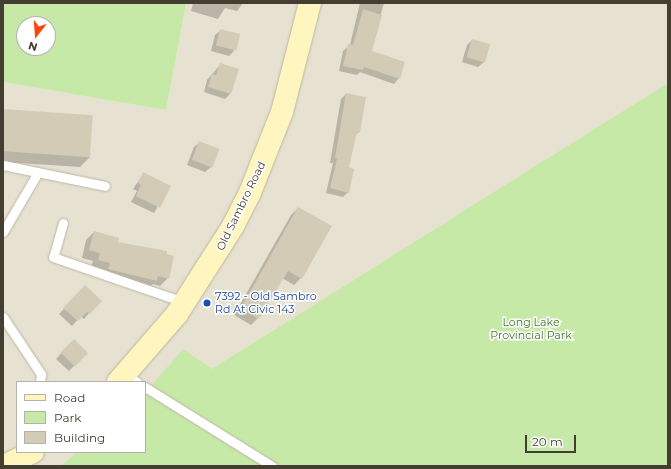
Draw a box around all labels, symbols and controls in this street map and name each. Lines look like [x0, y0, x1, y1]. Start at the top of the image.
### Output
north arrow [16, 16, 56, 56]
text: N [26, 39, 39, 55]
street label: Old Sambro Road [214, 159, 268, 253]
place label: 7392 - Old Sambro Rd At Civic 143 [215, 290, 317, 316]
marker: 7392 - Old Sambro Rd At Civic 143 [202, 298, 212, 308]
park label: Long Lake Provincial Park [490, 316, 572, 342]
legend [16, 381, 146, 453]
text: Road [54, 390, 85, 405]
text: Park [54, 410, 81, 425]
scale bar [527, 427, 578, 453]
text: Building [54, 430, 105, 445]
text: 20 m [532, 434, 563, 449]

